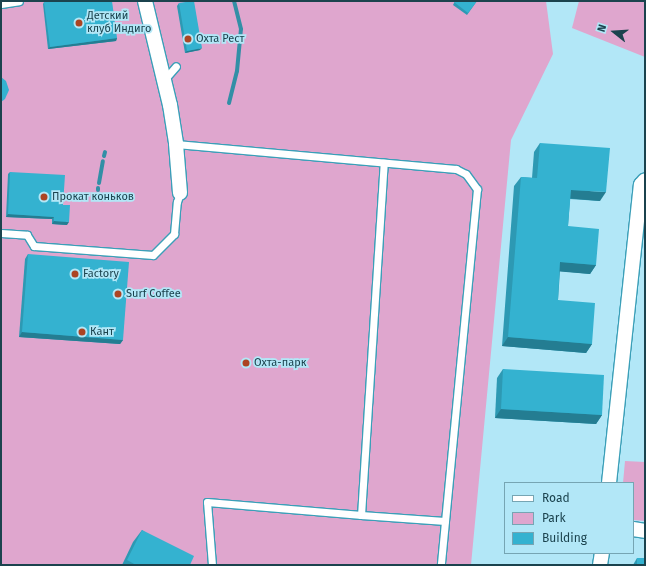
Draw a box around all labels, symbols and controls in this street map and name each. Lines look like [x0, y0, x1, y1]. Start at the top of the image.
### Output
place label: Детский клуб Индиго [87, 10, 151, 36]
north arrow [594, 12, 634, 52]
marker: Детский клуб Индиго [74, 18, 84, 28]
text: N [595, 23, 609, 34]
place label: Охта Рест [196, 32, 245, 46]
marker: Охта Рест [183, 34, 193, 44]
place label: Прокат коньков [52, 190, 134, 204]
marker: Прокат коньков [39, 192, 49, 202]
place label: Factory [83, 267, 119, 281]
marker: Factory [70, 269, 80, 279]
place label: Surf Coffee [126, 287, 181, 301]
marker: Surf Coffee [113, 289, 123, 299]
place label: Кант [90, 325, 114, 339]
marker: Кант [77, 327, 87, 337]
place label: Охта-парк [254, 356, 306, 370]
marker: Охта-парк [241, 358, 251, 368]
legend [504, 482, 634, 554]
text: Road [542, 491, 570, 505]
text: Park [542, 511, 566, 525]
text: Building [542, 531, 587, 545]

